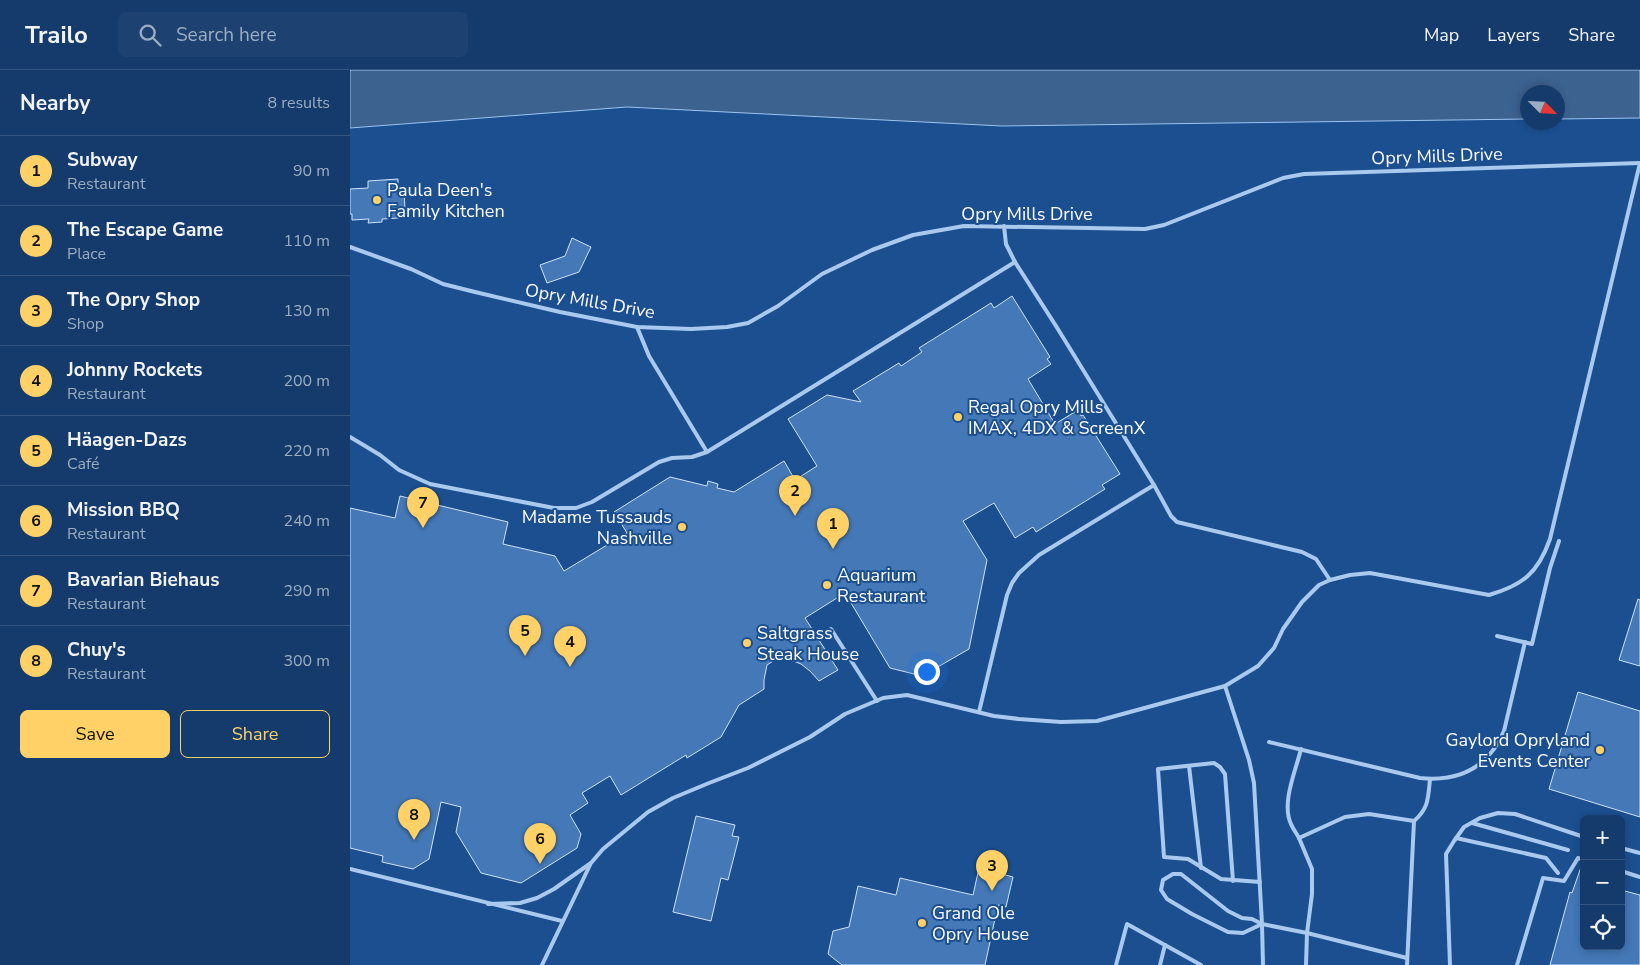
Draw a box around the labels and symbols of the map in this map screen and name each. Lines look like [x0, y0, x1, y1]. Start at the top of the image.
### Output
north arrow [1520, 85, 1565, 130]
street label: Opry Mills Drive [1371, 142, 1503, 170]
place label: Paula Deen's Family Kitchen [387, 178, 505, 223]
marker: Paula Deen's Family Kitchen [371, 194, 383, 206]
street label: Opry Mills Drive [961, 202, 1093, 226]
street label: Opry Mills Drive [523, 278, 657, 324]
place label: Regal Opry Mills IMAX, 4DX & ScreenX [968, 395, 1146, 440]
marker: Regal Opry Mills IMAX, 4DX & ScreenX [952, 411, 964, 423]
pin: 2 [779, 475, 811, 516]
pin: 7 [407, 487, 439, 528]
place label: Madame Tussauds Nashville [522, 505, 672, 550]
pin: 1 [817, 508, 849, 549]
marker: Madame Tussauds Nashville [676, 521, 688, 533]
place label: Aquarium Restaurant [837, 563, 926, 608]
marker: Aquarium Restaurant [821, 579, 833, 591]
pin: 5 [509, 615, 541, 656]
place label: Saltgrass Steak House [757, 621, 859, 666]
pin: 4 [554, 626, 586, 667]
marker: Saltgrass Steak House [741, 637, 753, 649]
your location [914, 659, 940, 685]
place label: Gaylord Opryland Events Center [1445, 728, 1591, 773]
marker: Gaylord Opryland Events Center [1594, 744, 1606, 756]
pin: 8 [398, 799, 430, 840]
pin: 6 [524, 823, 556, 864]
pin: 3 [976, 850, 1008, 891]
place label: Grand Ole Opry House [932, 901, 1029, 946]
marker: Grand Ole Opry House [916, 917, 928, 929]

